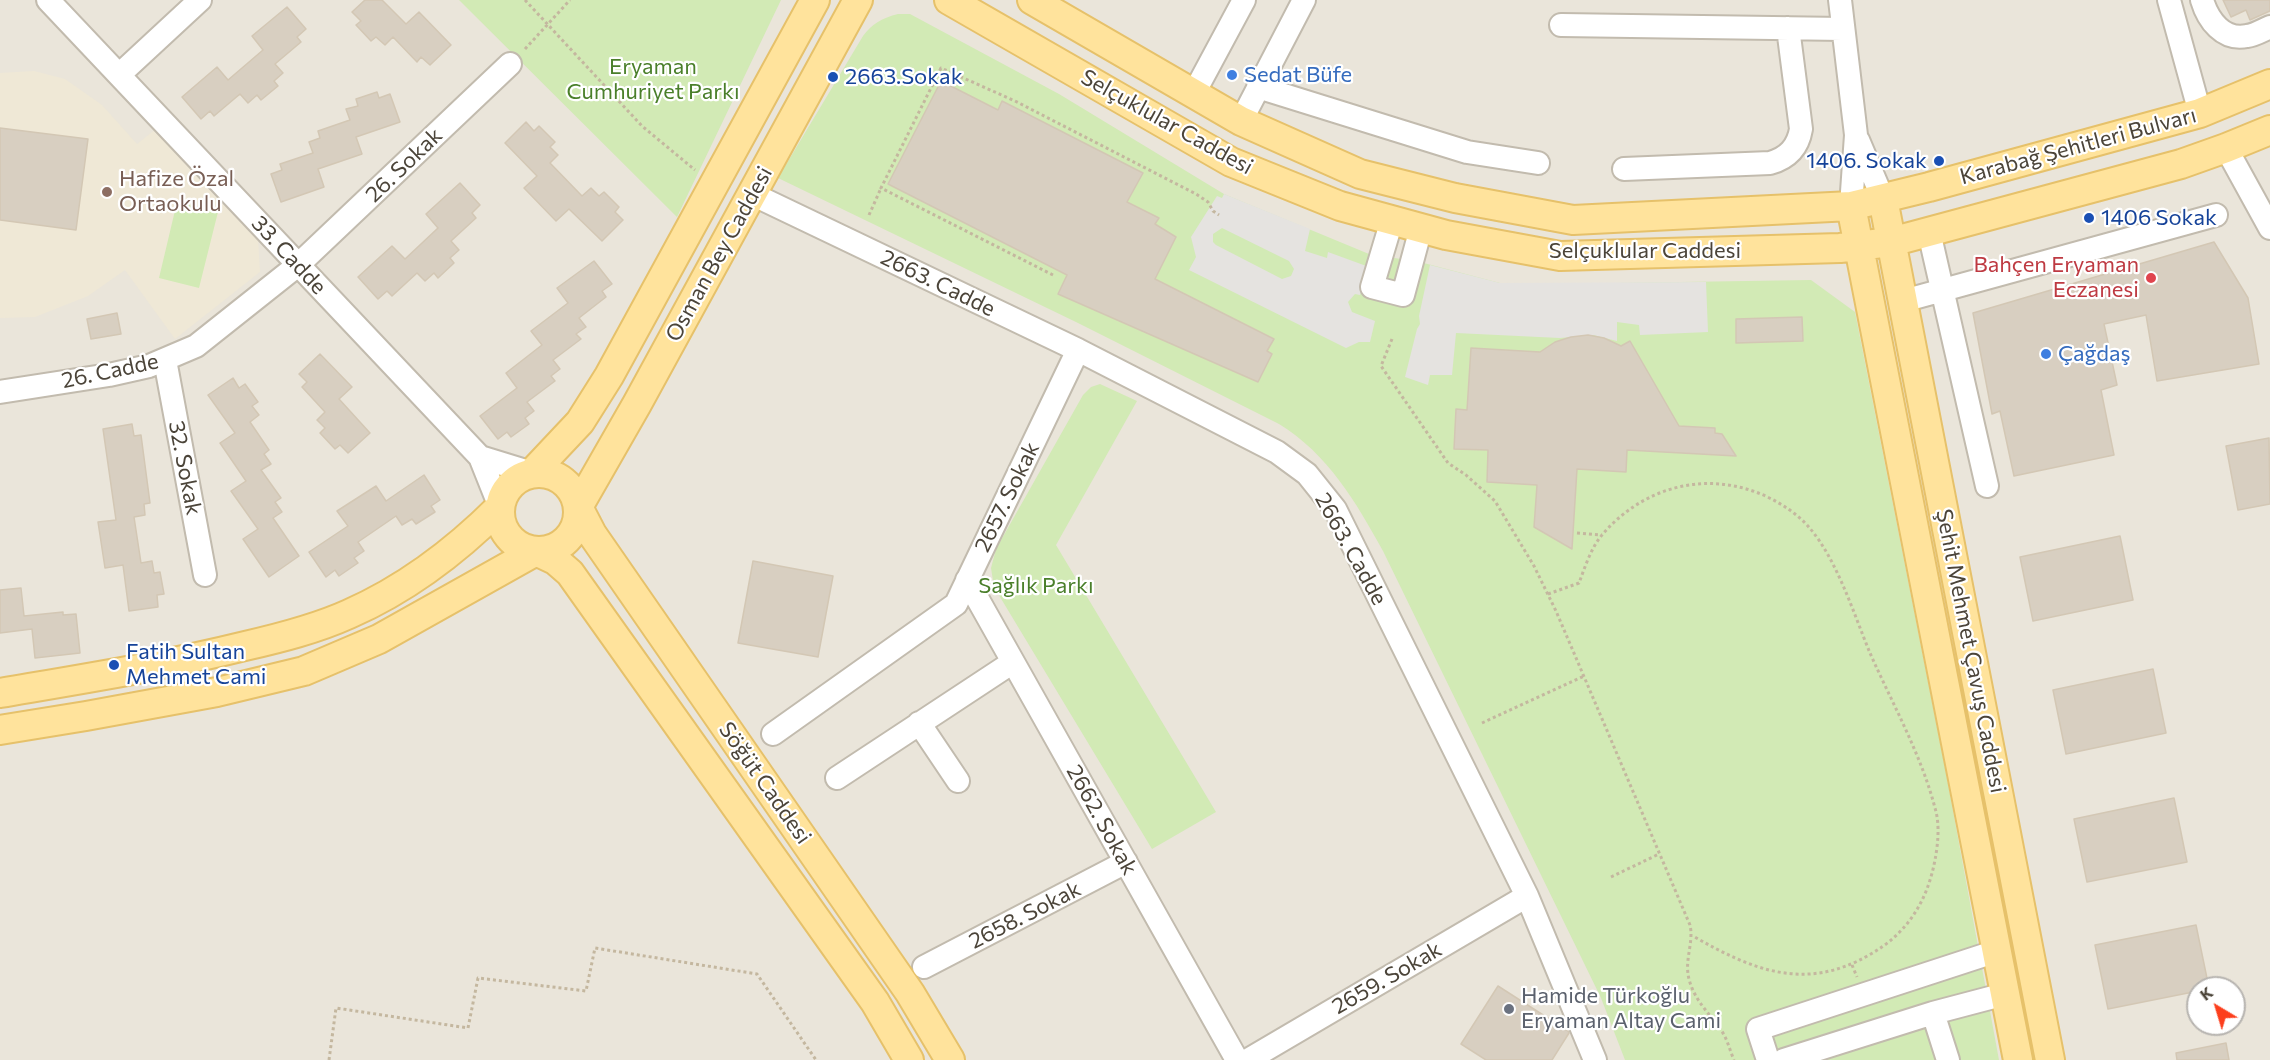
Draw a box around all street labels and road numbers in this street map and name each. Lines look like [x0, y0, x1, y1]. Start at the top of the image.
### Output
street label: Selçuklular Caddesi [1076, 64, 1258, 180]
street label: Karabağ Şehitleri Bulvarı [1957, 102, 2199, 190]
street label: 26. Sokak [360, 122, 448, 208]
street label: Osman Bey Caddesi [660, 162, 778, 346]
street label: 33. Cadde [246, 210, 332, 300]
street label: Selçuklular Caddesi [1549, 238, 1741, 264]
street label: 2663. Cadde [877, 244, 999, 322]
street label: 26. Cadde [59, 348, 161, 394]
street label: 32. Sokak [163, 419, 207, 517]
street label: 2657. Sokak [969, 438, 1045, 556]
street label: 2663. Cadde [1309, 488, 1393, 610]
street label: Şehit Mehmet Çavuş Caddesi [1931, 507, 2011, 795]
street label: Söğüt Caddesi [713, 717, 817, 849]
street label: 2662. Sokak [1061, 760, 1143, 880]
street label: 2658. Sokak [965, 876, 1085, 954]
street label: 2659. Sokak [1328, 936, 1446, 1020]

